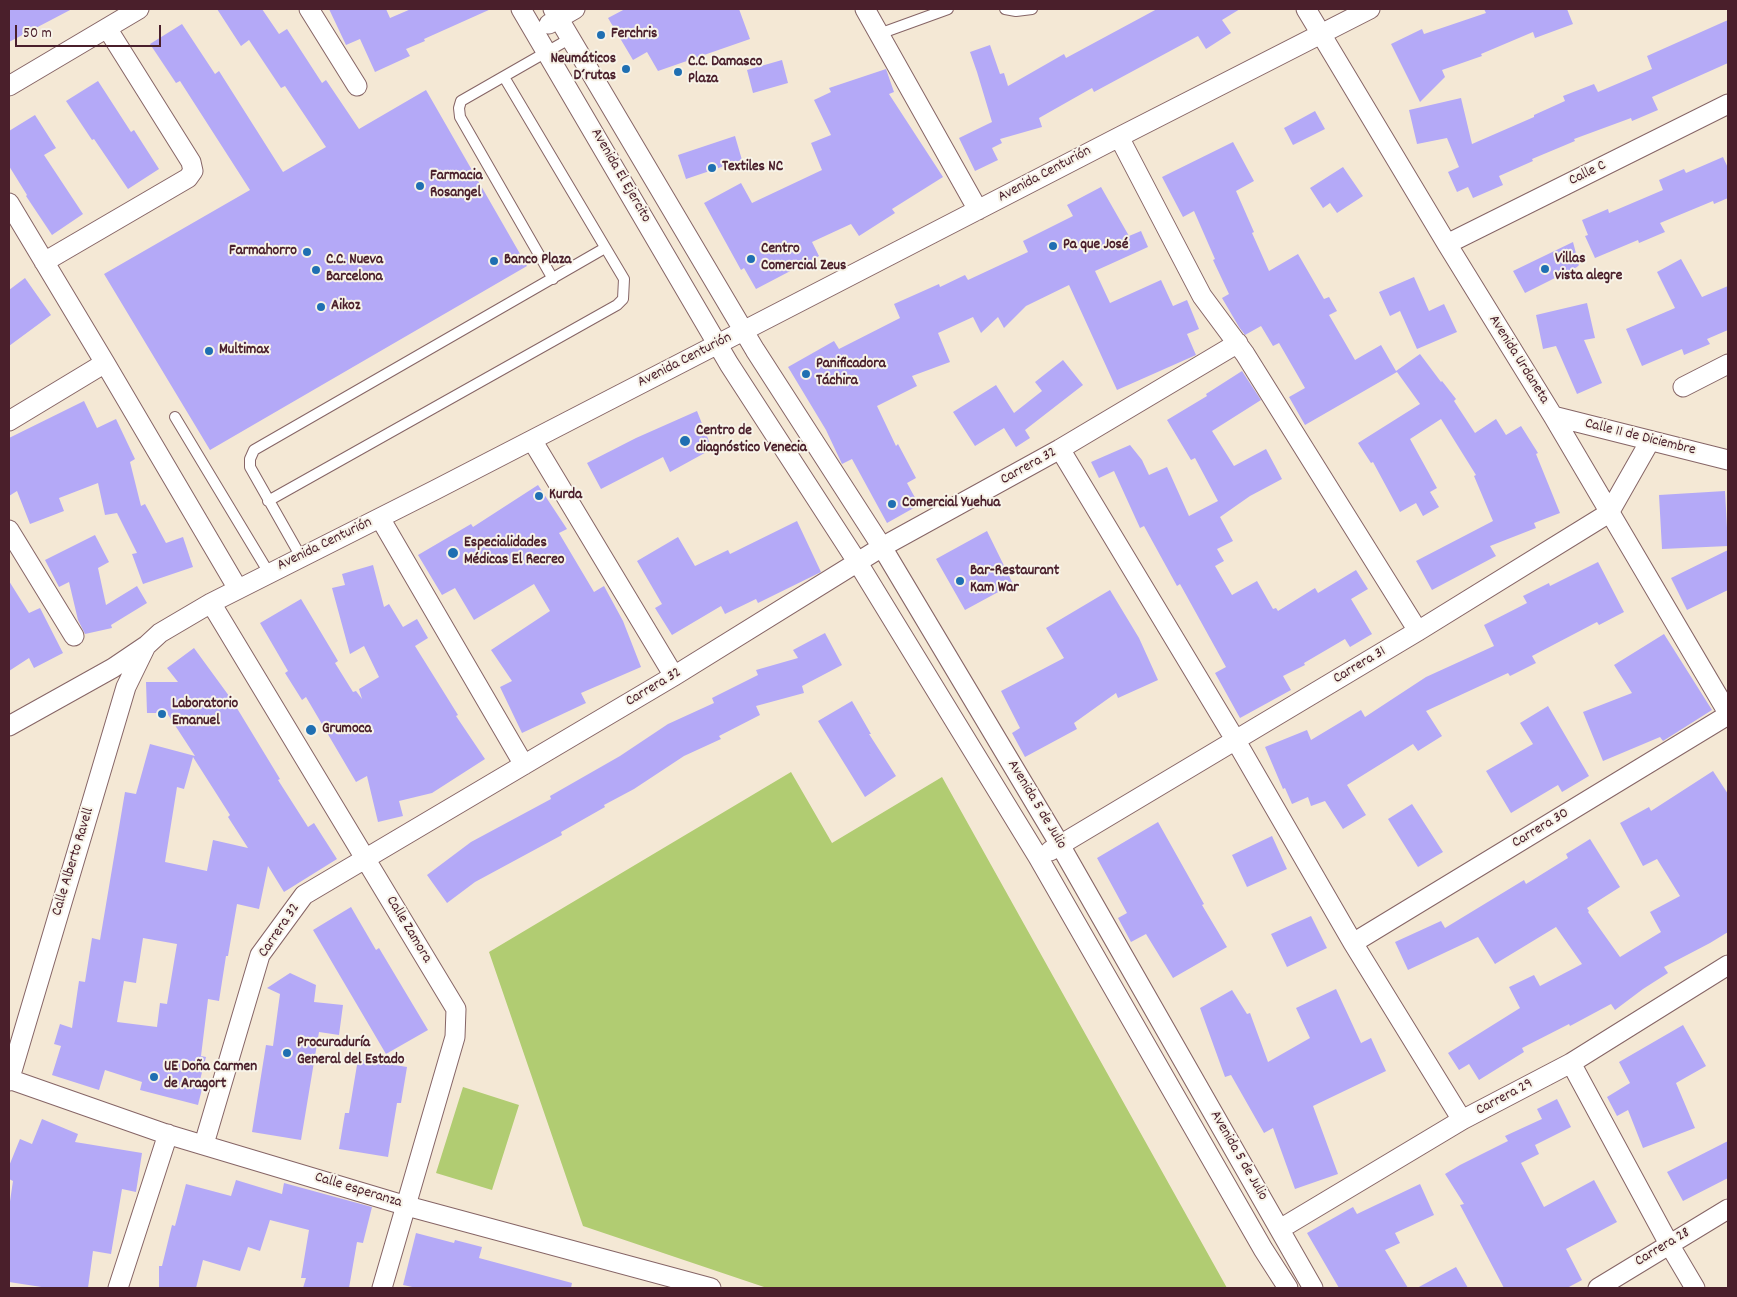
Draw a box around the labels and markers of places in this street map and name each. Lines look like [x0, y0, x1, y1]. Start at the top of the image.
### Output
place label: Ferchris [611, 26, 657, 44]
marker: Ferchris [595, 29, 607, 41]
place label: Neumáticos D´rutas [550, 51, 616, 86]
place label: C.C. Damasco Plaza [688, 54, 762, 89]
marker: Neumáticos D´rutas [620, 63, 632, 75]
marker: C.C. Damasco Plaza [672, 66, 684, 78]
place label: Textiles NC [722, 159, 783, 177]
marker: Textiles NC [706, 162, 718, 174]
place label: Farmacia Rosangel [430, 168, 482, 203]
marker: Farmacia Rosangel [414, 180, 426, 192]
place label: Pa que José [1063, 237, 1128, 255]
marker: Pa que José [1047, 240, 1059, 252]
place label: Centro Comercial Zeus [761, 241, 846, 276]
place label: Farmahorro [229, 243, 297, 261]
marker: Farmahorro [301, 246, 313, 258]
place label: Villas vista alegre [1555, 251, 1622, 286]
place label: C.C. Nueva Barcelona [326, 252, 383, 287]
place label: Banco Plaza [504, 252, 571, 270]
marker: Centro Comercial Zeus [745, 253, 757, 265]
marker: Banco Plaza [488, 255, 500, 267]
marker: Villas vista alegre [1539, 263, 1551, 275]
marker: C.C. Nueva Barcelona [310, 264, 322, 276]
place label: Aikoz [331, 298, 360, 316]
marker: Aikoz [315, 301, 327, 313]
place label: Multimax [219, 342, 269, 360]
marker: Multimax [203, 345, 215, 357]
place label: Panificadora Táchira [816, 356, 886, 391]
marker: Panificadora Táchira [800, 368, 812, 380]
place label: Centro de diagnóstico Venecia [696, 423, 807, 458]
marker: Centro de diagnóstico Venecia [678, 434, 692, 448]
place label: Kurda [549, 487, 582, 505]
marker: Kurda [533, 490, 545, 502]
place label: Comercial Yuehua [902, 495, 1000, 513]
marker: Comercial Yuehua [886, 498, 898, 510]
place label: Especialidades Médicas El Recreo [464, 535, 564, 570]
marker: Especialidades Médicas El Recreo [446, 546, 460, 560]
place label: Bar-Restaurant Kam War [970, 563, 1059, 598]
marker: Bar-Restaurant Kam War [954, 575, 966, 587]
place label: Laboratorio Emanuel [172, 696, 238, 731]
marker: Laboratorio Emanuel [156, 708, 168, 720]
place label: Grumoca [322, 721, 372, 739]
marker: Grumoca [304, 723, 318, 737]
place label: Procuraduría General del Estado [297, 1035, 404, 1070]
marker: Procuraduría General del Estado [281, 1047, 293, 1059]
place label: UE Doña Carmen de Aragort [164, 1059, 257, 1094]
marker: UE Doña Carmen de Aragort [148, 1071, 160, 1083]

